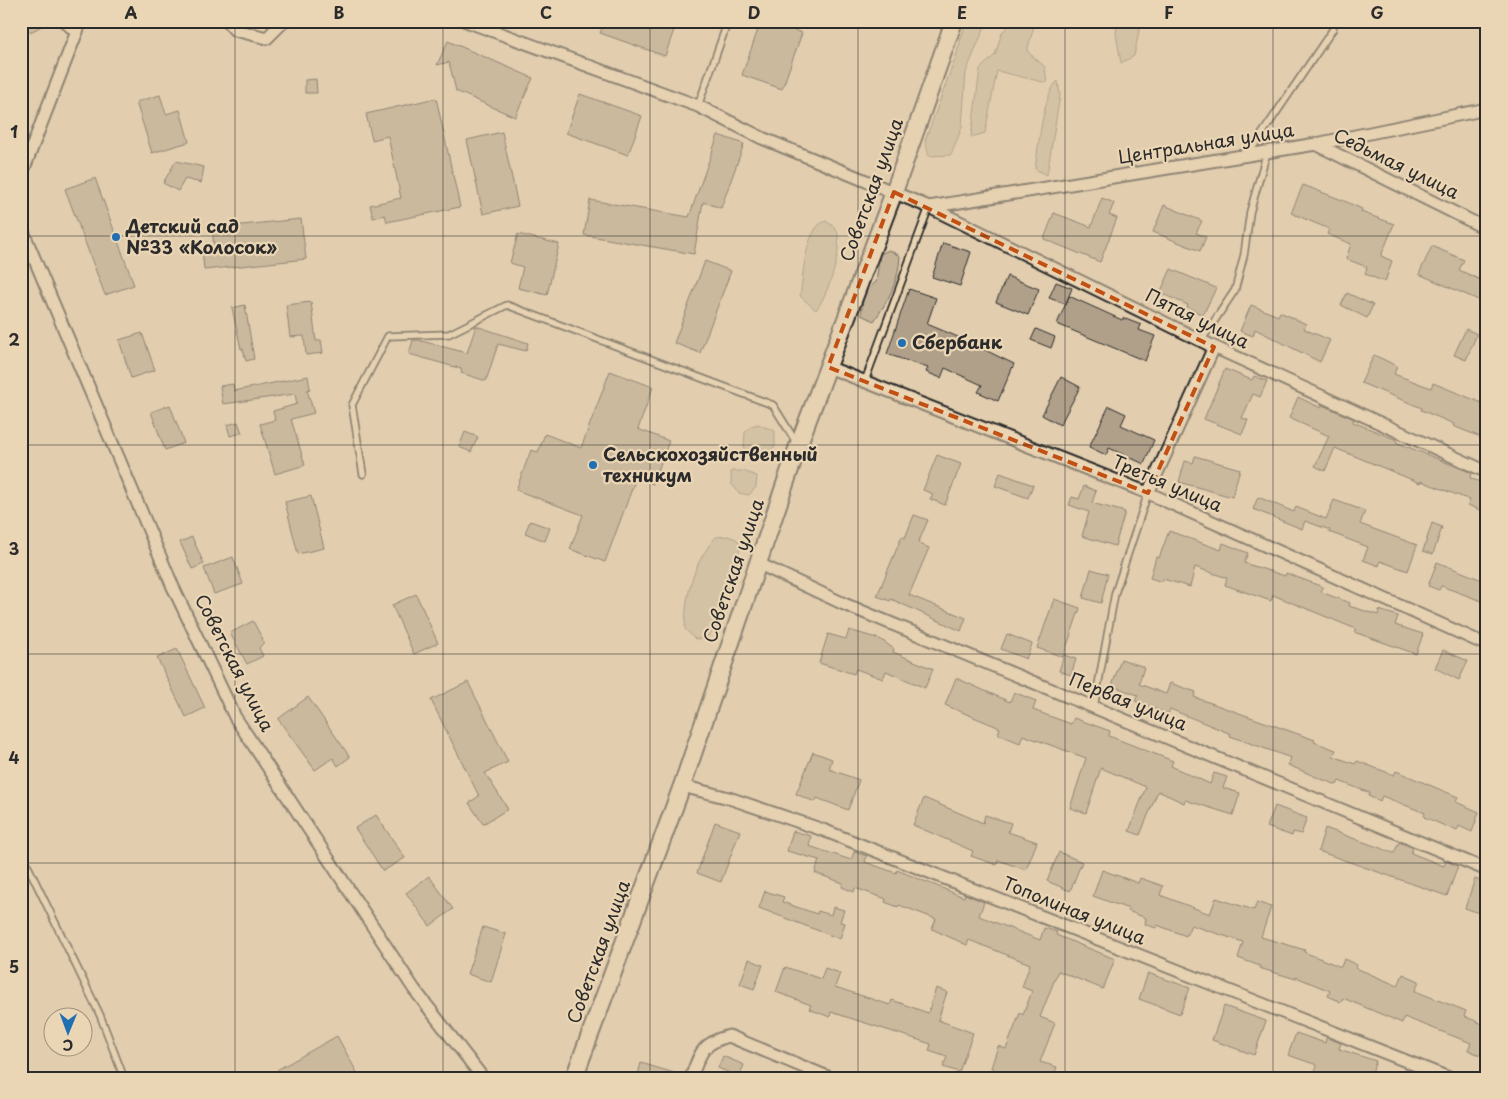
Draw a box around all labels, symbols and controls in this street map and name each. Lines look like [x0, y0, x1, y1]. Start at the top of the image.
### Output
text: A [125, 0, 138, 24]
text: B [334, 0, 345, 24]
text: C [540, 0, 552, 24]
text: D [748, 0, 760, 24]
text: E [957, 0, 967, 24]
text: F [1164, 0, 1174, 24]
text: G [1370, 0, 1384, 24]
street label: Советская улица [832, 113, 909, 265]
street label: Центральная улица [1116, 115, 1296, 170]
text: 1 [10, 119, 18, 143]
street label: Седьмая улица [1329, 121, 1465, 205]
place label: Детский сад №33 «Колосок» [125, 212, 277, 260]
marker: Детский сад №33 «Колосок» [110, 231, 122, 243]
street label: Пятая улица [1141, 281, 1255, 355]
text: 2 [8, 327, 20, 351]
place label: Сбербанк [912, 328, 1003, 355]
marker: Сбербанк [896, 337, 908, 349]
place label: Сельскохозяйственный техникум [603, 440, 818, 488]
street label: Третья улица [1108, 447, 1227, 518]
marker: Сельскохозяйственный техникум [587, 459, 599, 471]
street label: Советская улица [695, 494, 770, 646]
text: 3 [9, 536, 19, 560]
street label: Советская улица [189, 589, 282, 736]
street label: Первая улица [1066, 665, 1192, 737]
text: 4 [9, 745, 20, 769]
street label: Тополиная улица [999, 869, 1151, 951]
street label: Советская улица [559, 875, 636, 1027]
text: 5 [9, 954, 19, 978]
north arrow [42, 1006, 92, 1056]
text: С [62, 1035, 73, 1056]

